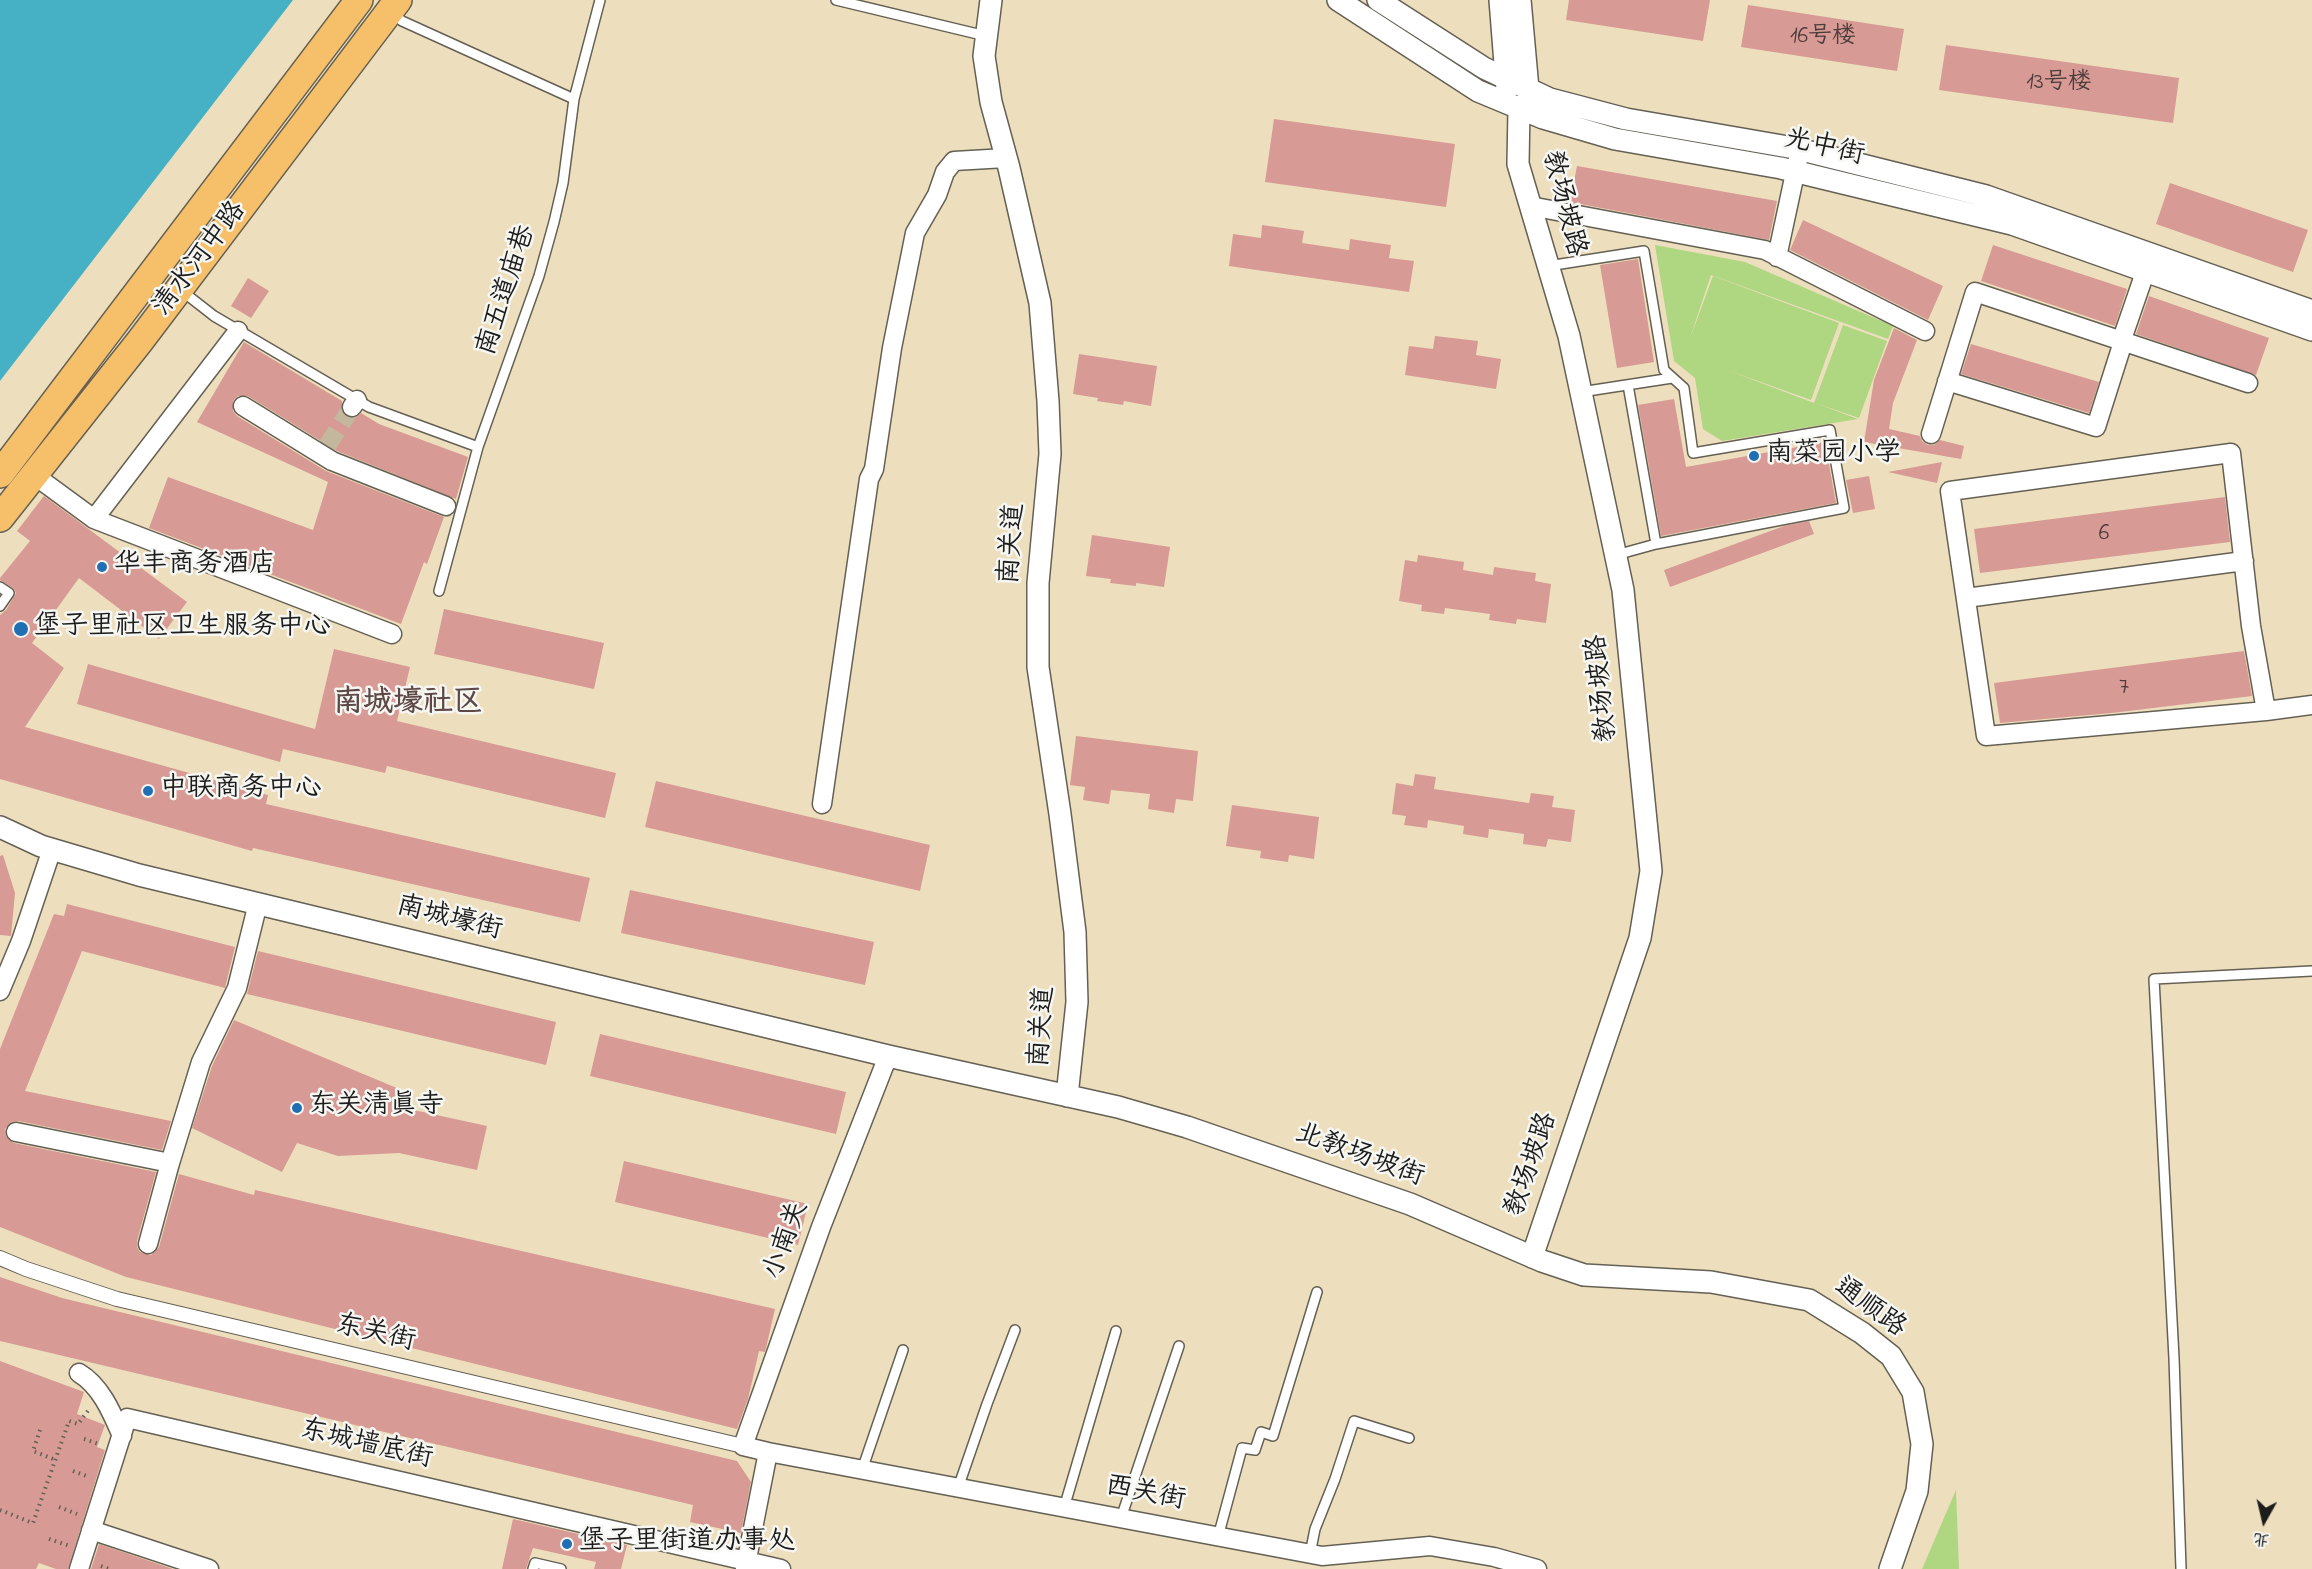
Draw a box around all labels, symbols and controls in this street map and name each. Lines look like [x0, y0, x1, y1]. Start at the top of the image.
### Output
house number: 16号楼 [1790, 24, 1856, 52]
house number: 13号楼 [2026, 70, 2092, 98]
street label: 光中街 [1781, 124, 1867, 174]
street label: 教场坡路 [1533, 148, 1591, 260]
street label: 清水河中路 [147, 196, 255, 324]
street label: 南五道庙巷 [472, 222, 544, 360]
place label: 南菜园小学 [1766, 440, 1901, 472]
marker: 南菜园小学 [1747, 449, 1761, 463]
street label: 南关道 [995, 502, 1033, 586]
house number: 6 [2099, 521, 2109, 549]
place label: 华丰商务酒店 [114, 551, 276, 583]
marker: 华丰商务酒店 [95, 560, 109, 574]
place label: 堡子里社区卫生服务中心 [34, 613, 331, 645]
marker: 堡子里社区卫生服务中心 [12, 620, 30, 638]
street label: 教场坡路 [1582, 633, 1626, 743]
house number: 7 [2119, 675, 2129, 703]
district label: 南城壕社区 [333, 687, 483, 723]
place label: 中联商务中心 [160, 775, 322, 807]
marker: 中联商务中心 [141, 784, 155, 798]
street label: 南城壕街 [393, 891, 505, 949]
street label: 南关道 [1025, 985, 1063, 1069]
place label: 东关清真寺 [309, 1092, 444, 1124]
marker: 东关清真寺 [290, 1101, 304, 1115]
street label: 教场坡路 [1500, 1109, 1566, 1221]
street label: 北教场坡街 [1290, 1119, 1428, 1195]
street label: 小南关 [759, 1197, 817, 1285]
street label: 通顺路 [1827, 1272, 1911, 1346]
street label: 东关街 [332, 1310, 418, 1360]
street label: 东城墙底街 [297, 1415, 435, 1477]
street label: 西关街 [1102, 1471, 1188, 1519]
north arrow [2234, 1491, 2294, 1551]
text: 北 [2252, 1526, 2271, 1552]
place label: 堡子里街道办事处 [579, 1528, 795, 1560]
marker: 堡子里街道办事处 [560, 1537, 574, 1551]

